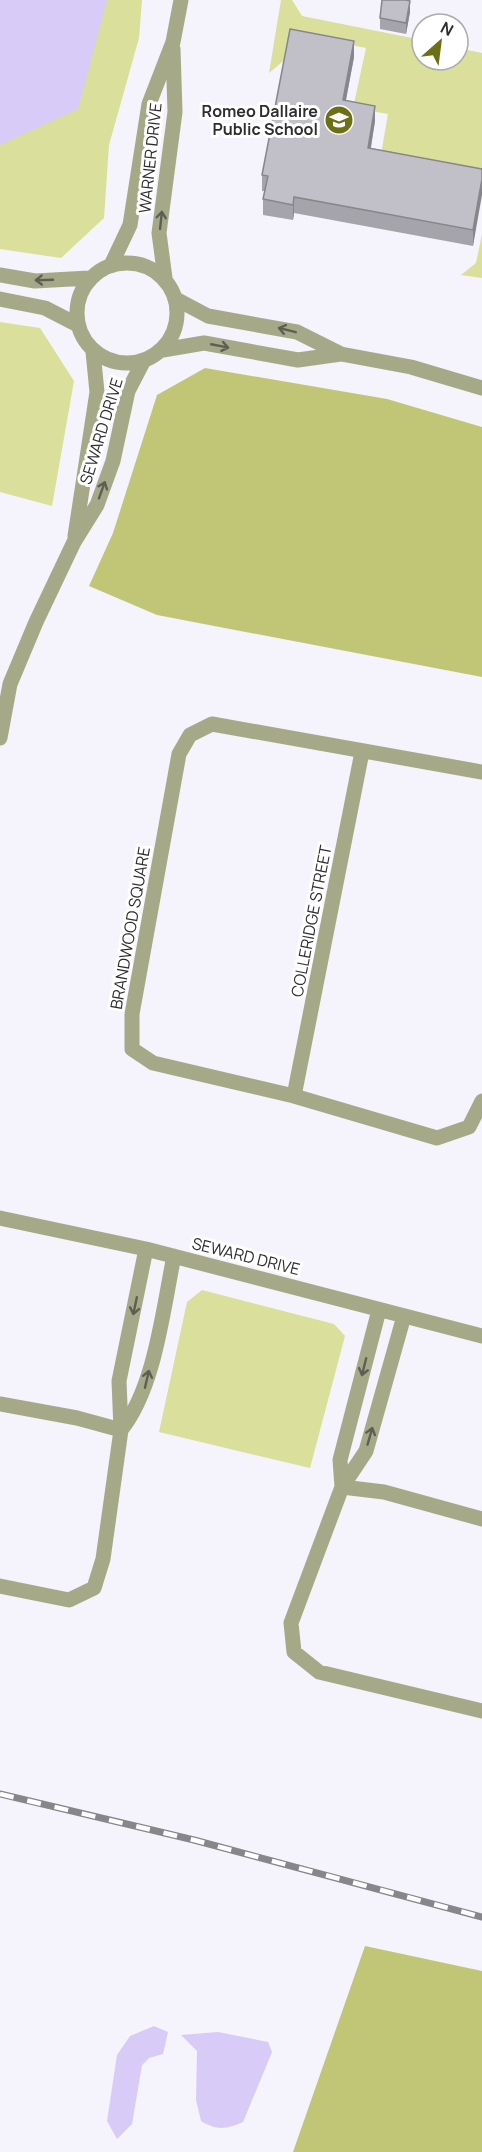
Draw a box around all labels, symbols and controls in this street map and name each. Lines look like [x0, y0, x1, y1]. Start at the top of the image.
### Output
north arrow [410, 12, 470, 72]
text: N [437, 16, 457, 41]
place label: Romeo Dallaire Public School [202, 100, 318, 140]
street label: WARNER DRIVE [133, 102, 167, 214]
school or university icon: Romeo Dallaire Public School [323, 104, 355, 136]
one-way arrow [156, 211, 167, 230]
one-way arrow [35, 274, 55, 286]
one-way arrow [278, 324, 297, 336]
one-way arrow [210, 340, 229, 351]
street label: SEWARD DRIVE [74, 375, 128, 487]
one-way arrow [98, 481, 109, 500]
street label: COLLERIDGE STREET [286, 843, 337, 999]
street label: BRANDWOOD SQUARE [105, 845, 155, 1011]
street label: SEWARD DRIVE [190, 1232, 302, 1280]
one-way arrow [128, 1297, 140, 1316]
one-way arrow [358, 1357, 370, 1376]
one-way arrow [142, 1370, 153, 1389]
one-way arrow [365, 1427, 376, 1446]

